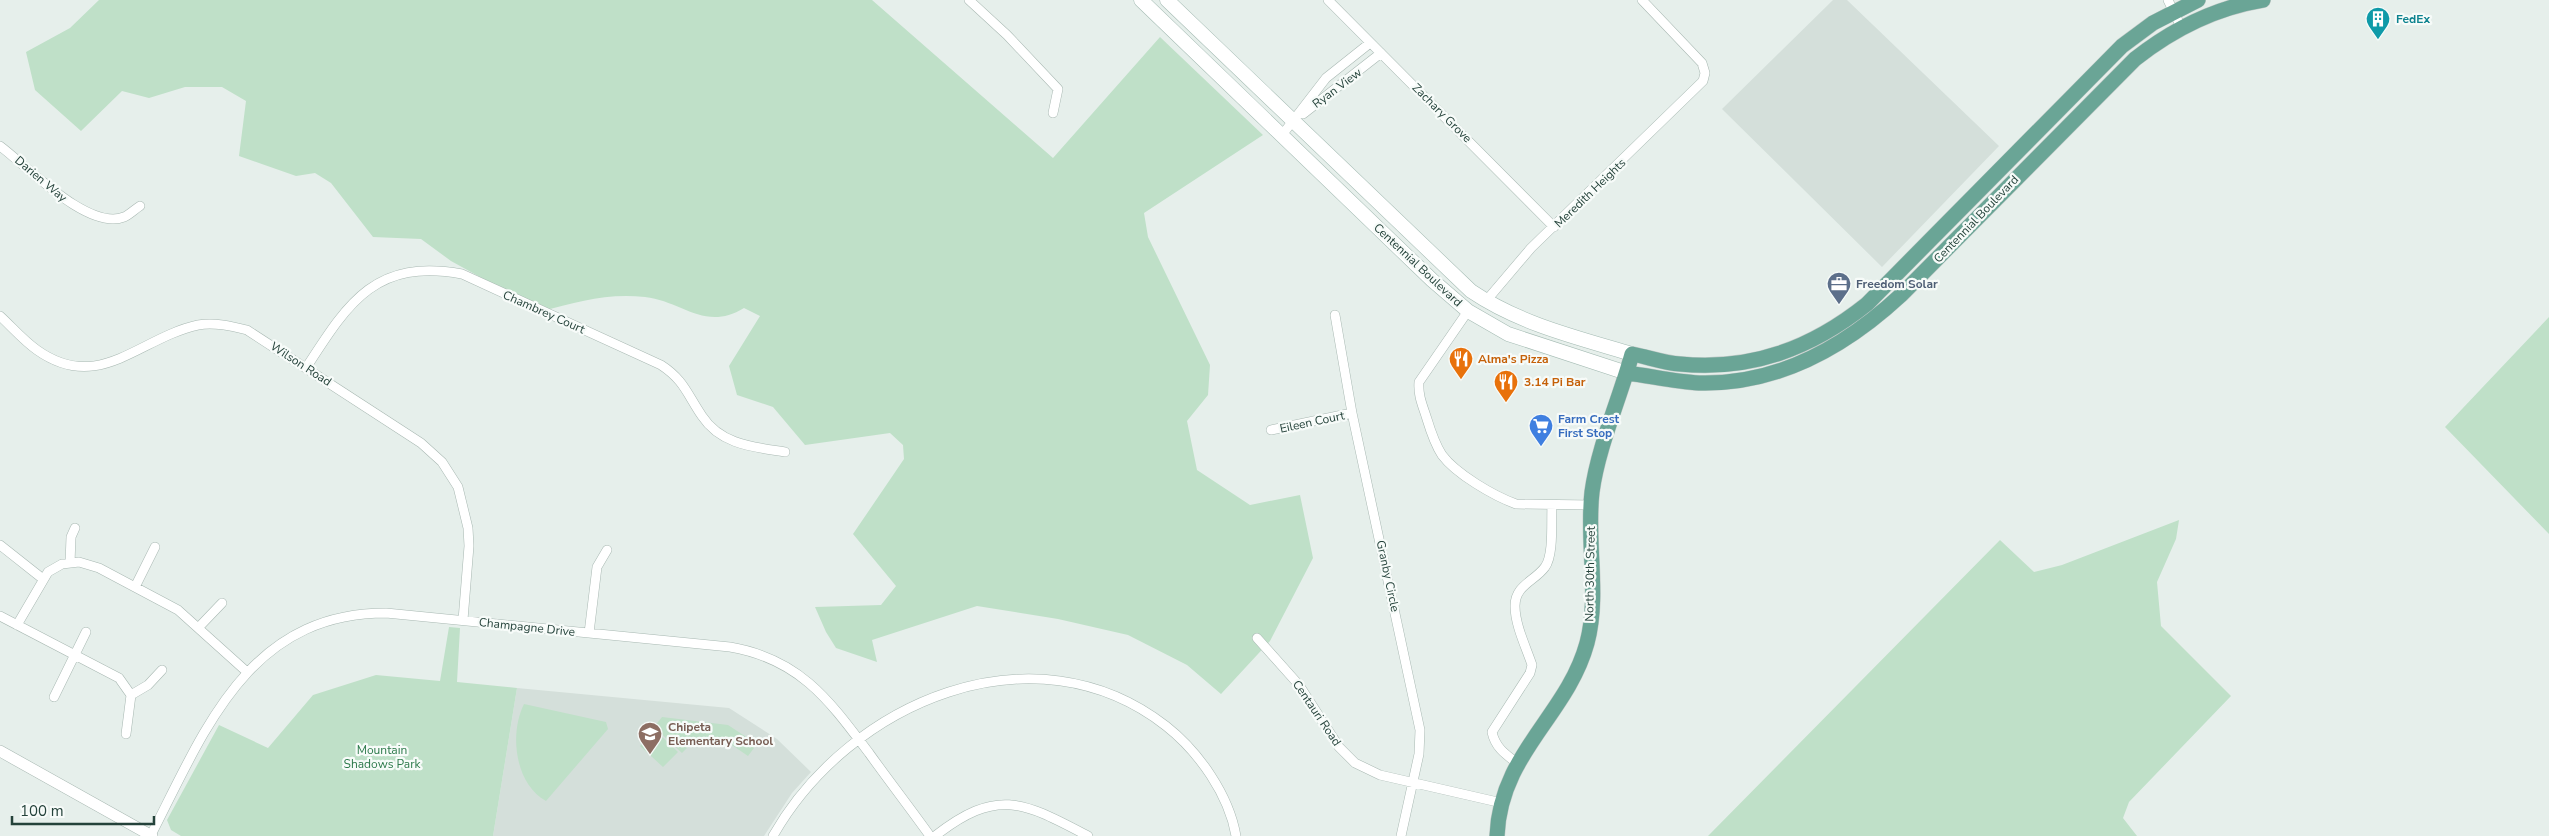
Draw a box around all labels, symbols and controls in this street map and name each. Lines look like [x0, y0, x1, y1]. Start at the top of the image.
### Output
building icon: FedEx [2365, 6, 2391, 40]
place label: FedEx [2396, 11, 2430, 27]
street label: Ryan View [1309, 64, 1365, 112]
street label: Zachary Grove [1409, 80, 1475, 146]
street label: Darien Way [11, 152, 71, 206]
street label: Meredith Heights [1551, 155, 1629, 231]
street label: Centennial Boulevard [1930, 172, 2022, 266]
street label: Centennial Boulevard [1370, 220, 1466, 310]
office icon: Freedom Solar [1826, 271, 1852, 305]
place label: Freedom Solar [1856, 276, 1938, 292]
street label: Chambrey Court [500, 287, 588, 338]
street label: Wilson Road [267, 338, 335, 390]
restaurant icon: Alma's Pizza [1448, 346, 1474, 380]
place label: Alma's Pizza [1478, 351, 1549, 367]
restaurant icon: 3.14 Pi Bar [1493, 369, 1519, 403]
place label: 3.14 Pi Bar [1524, 374, 1586, 390]
street label: Eileen Court [1278, 407, 1347, 437]
place label: Farm Crest First Stop [1558, 411, 1620, 441]
supermarket icon: Farm Crest First Stop [1528, 413, 1554, 447]
street label: North 30th Street [1581, 525, 1599, 622]
street label: Granby Circle [1373, 539, 1403, 613]
street label: Champagne Drive [478, 614, 576, 640]
street label: Centauri Road [1289, 677, 1345, 749]
place label: Chipeta Elementary School [668, 719, 773, 749]
school or university icon: Chipeta Elementary School [637, 721, 663, 755]
park label: Mountain Shadows Park [344, 742, 421, 772]
scale bar [12, 794, 155, 826]
text: 100 m [20, 801, 64, 821]

